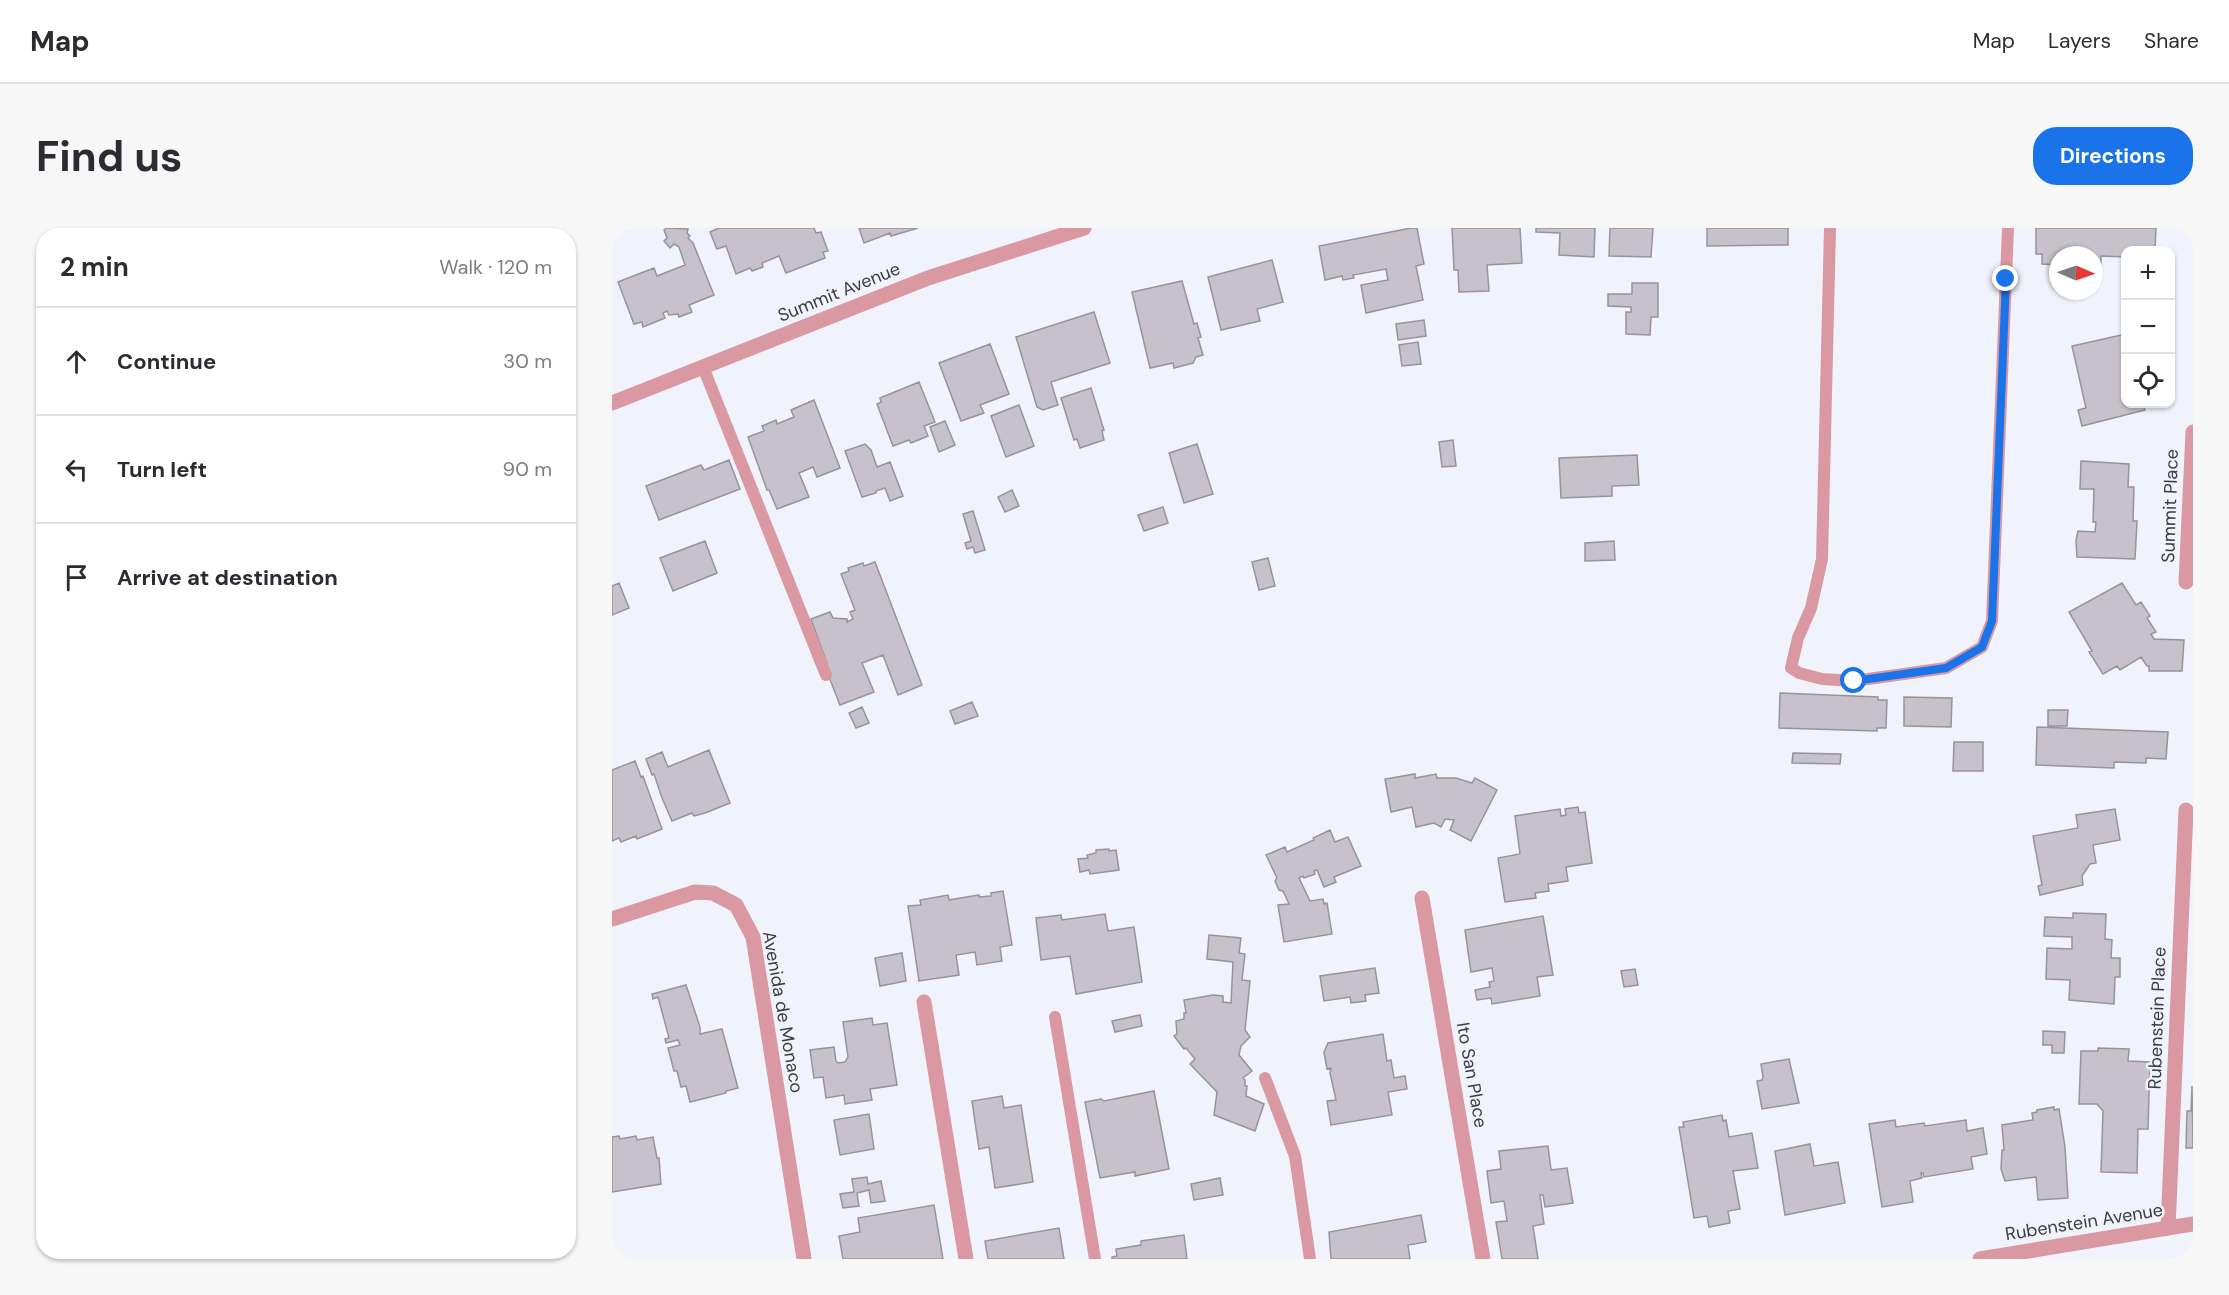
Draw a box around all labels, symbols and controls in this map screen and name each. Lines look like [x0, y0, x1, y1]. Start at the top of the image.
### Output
text: Map [30, 23, 90, 60]
text: Map [1973, 27, 2015, 55]
text: Layers [2048, 27, 2111, 55]
text: Share [2144, 27, 2199, 55]
button: Directions [2033, 127, 2193, 185]
text: Find us [36, 129, 182, 184]
north arrow [2049, 246, 2103, 300]
map controls [2121, 246, 2175, 408]
button: + [2121, 246, 2175, 300]
text: 2 min [60, 250, 129, 284]
text: Walk · 120 m [439, 254, 552, 280]
street label: Summit Avenue [774, 256, 904, 328]
route end [1992, 265, 2018, 291]
button: − [2121, 300, 2175, 354]
icon: ahead [60, 345, 93, 378]
text: Continue [117, 347, 216, 376]
text: 30 m [503, 348, 552, 374]
button: locate [2121, 354, 2175, 408]
street label: Summit Place [2156, 449, 2184, 563]
icon: left [60, 453, 93, 486]
text: Turn left [117, 455, 207, 484]
text: 90 m [503, 456, 552, 482]
icon: arrive [60, 561, 93, 594]
text: Arrive at destination [117, 563, 338, 592]
route start [1840, 667, 1866, 693]
street label: Avenida de Monaco [757, 929, 809, 1095]
street label: Rubenstein Place [2143, 946, 2171, 1090]
street label: Ito San Place [1451, 1020, 1493, 1130]
street label: Rubenstein Avenue [2004, 1198, 2164, 1246]

